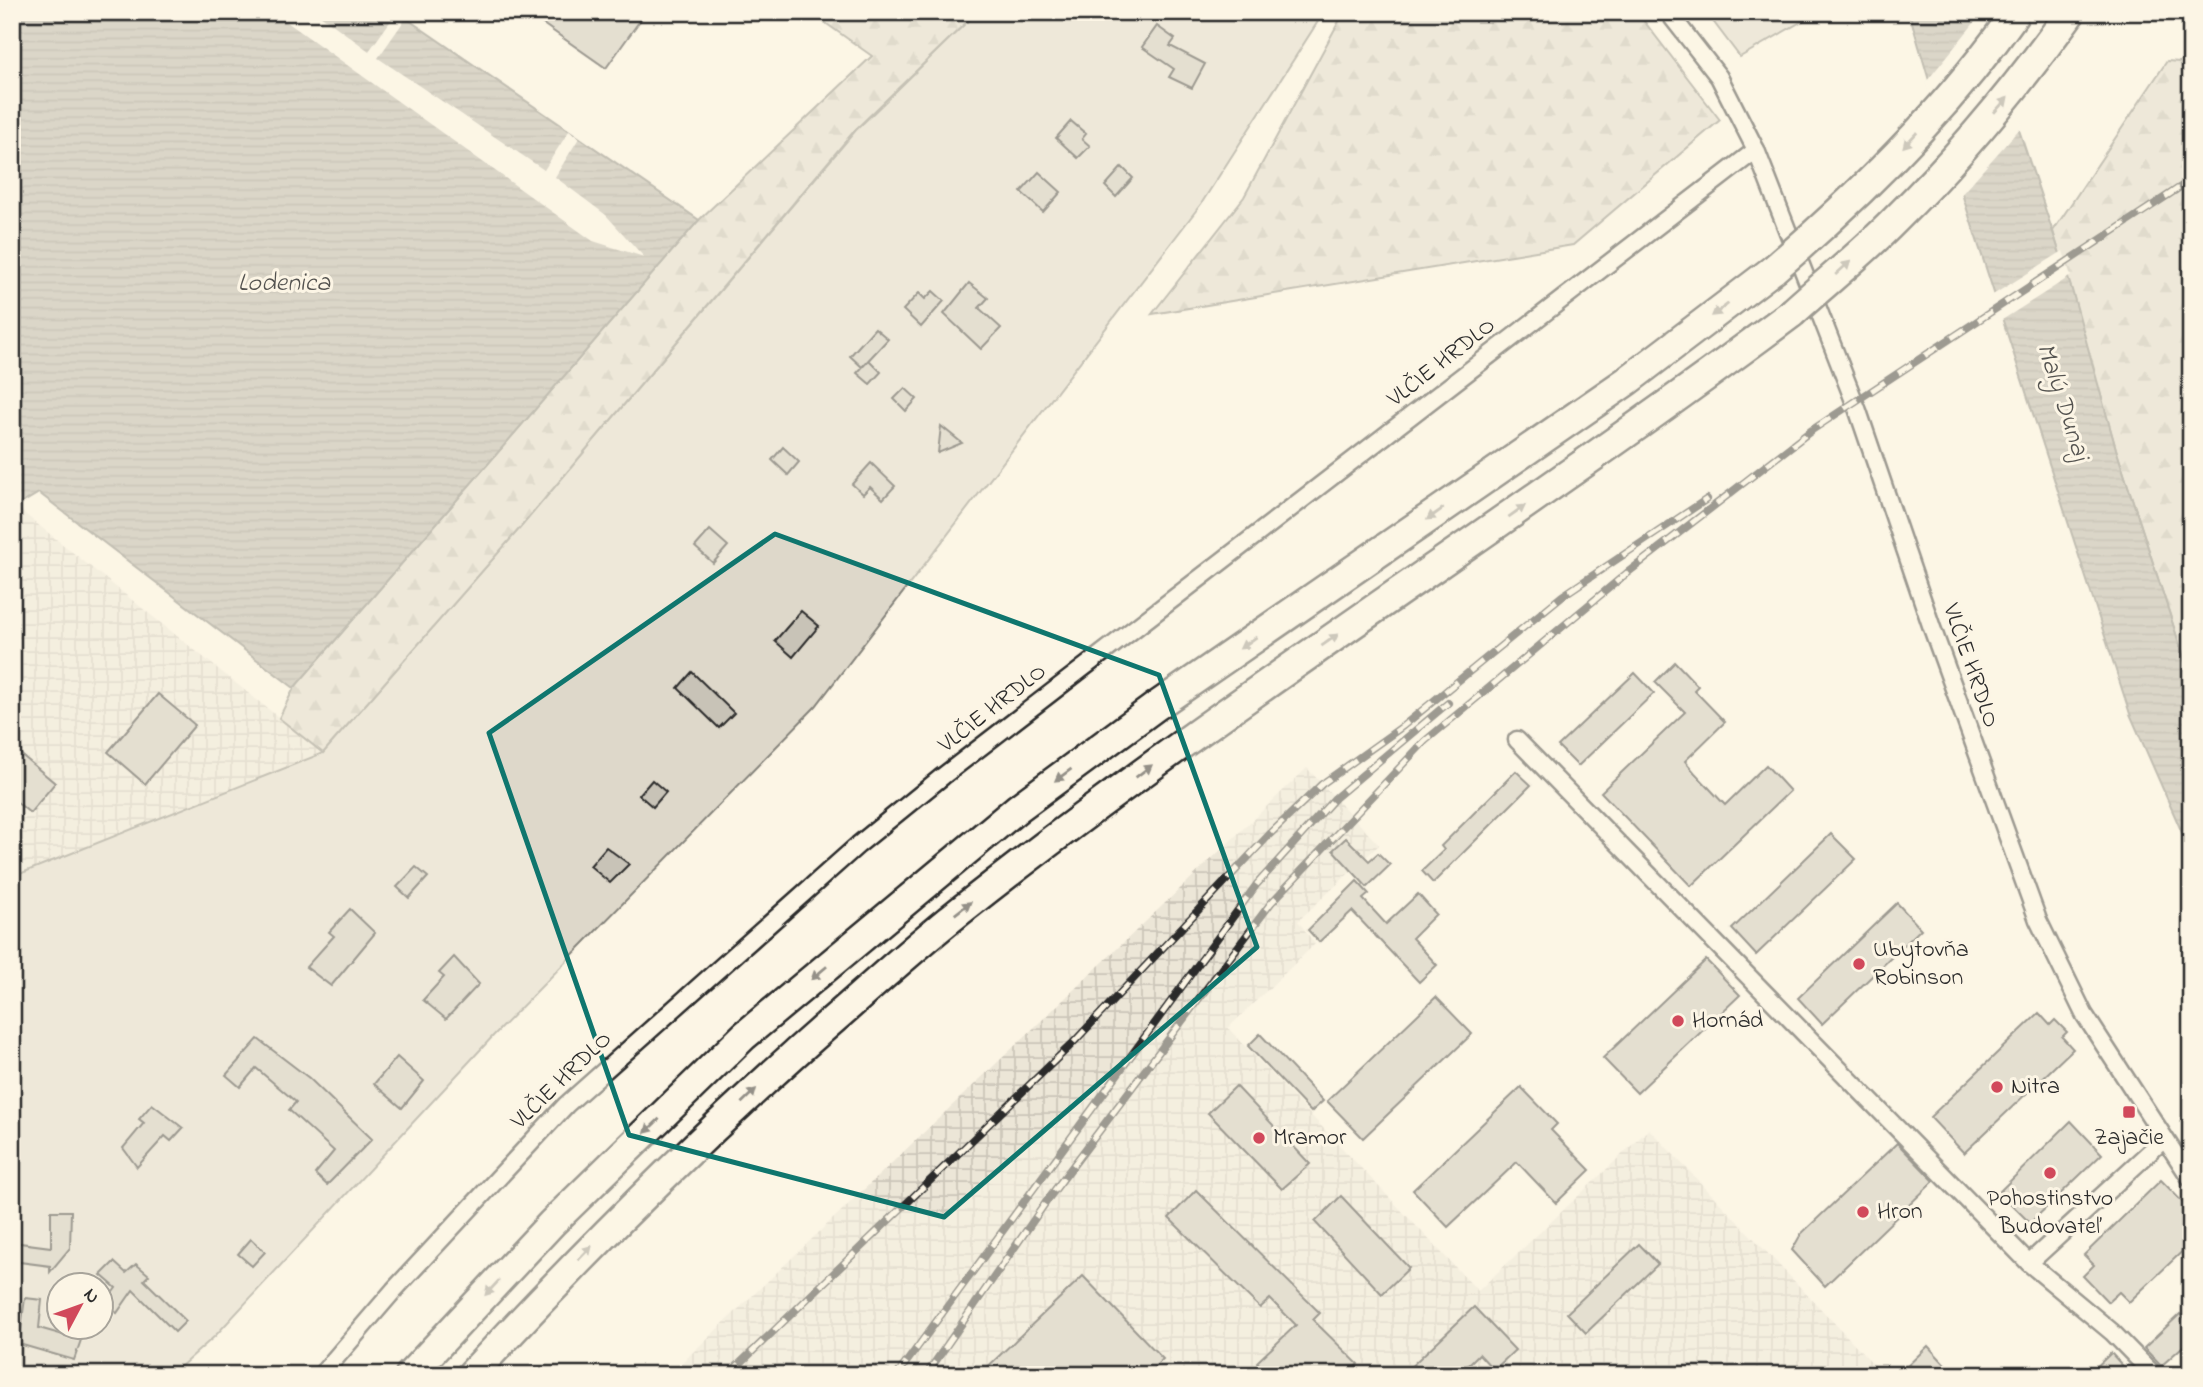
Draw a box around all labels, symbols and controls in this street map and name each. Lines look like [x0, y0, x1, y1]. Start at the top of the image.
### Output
one-way arrow [1993, 97, 2009, 114]
one-way arrow [1903, 131, 1919, 148]
one-way arrow [1834, 260, 1852, 276]
water label: Lodenica [238, 265, 331, 303]
one-way arrow [1711, 303, 1729, 318]
street label: VLČIE HRDLO [1380, 309, 1504, 417]
water label: Malý Dunaj [2025, 339, 2099, 467]
one-way arrow [1508, 504, 1526, 518]
one-way arrow [1426, 507, 1444, 521]
street label: VLČIE HRDLO [1932, 598, 2008, 733]
one-way arrow [1321, 633, 1339, 647]
one-way arrow [1239, 636, 1257, 650]
street label: VLČIE HRDLO [931, 655, 1055, 763]
one-way arrow [1135, 764, 1153, 778]
one-way arrow [1054, 768, 1072, 782]
one-way arrow [954, 902, 972, 916]
place label: Ubytovňa Robinson [1873, 933, 1969, 996]
marker: Ubytovňa Robinson [1851, 956, 1867, 972]
one-way arrow [811, 965, 828, 980]
place label: Hornád [1692, 1004, 1764, 1039]
marker: Hornád [1670, 1013, 1686, 1029]
street label: VLČIE HRDLO [503, 1024, 621, 1139]
place label: Nitra [2011, 1070, 2060, 1105]
marker: Nitra [1989, 1079, 2005, 1095]
one-way arrow [740, 1088, 757, 1104]
marker: Zajačie [2121, 1104, 2137, 1120]
one-way arrow [643, 1118, 660, 1135]
place label: Mramor [1273, 1121, 1347, 1156]
place label: Zajačie [2094, 1121, 2164, 1156]
marker: Mramor [1251, 1130, 1267, 1146]
marker: Pohostinstvo Budovateľ [2042, 1165, 2058, 1181]
place label: Pohostinstvo Budovateľ [1987, 1182, 2113, 1245]
place label: Hron [1877, 1195, 1923, 1230]
marker: Hron [1855, 1204, 1871, 1220]
one-way arrow [576, 1245, 592, 1262]
north arrow [46, 1272, 116, 1342]
one-way arrow [484, 1279, 500, 1296]
text: N [77, 1283, 105, 1310]

